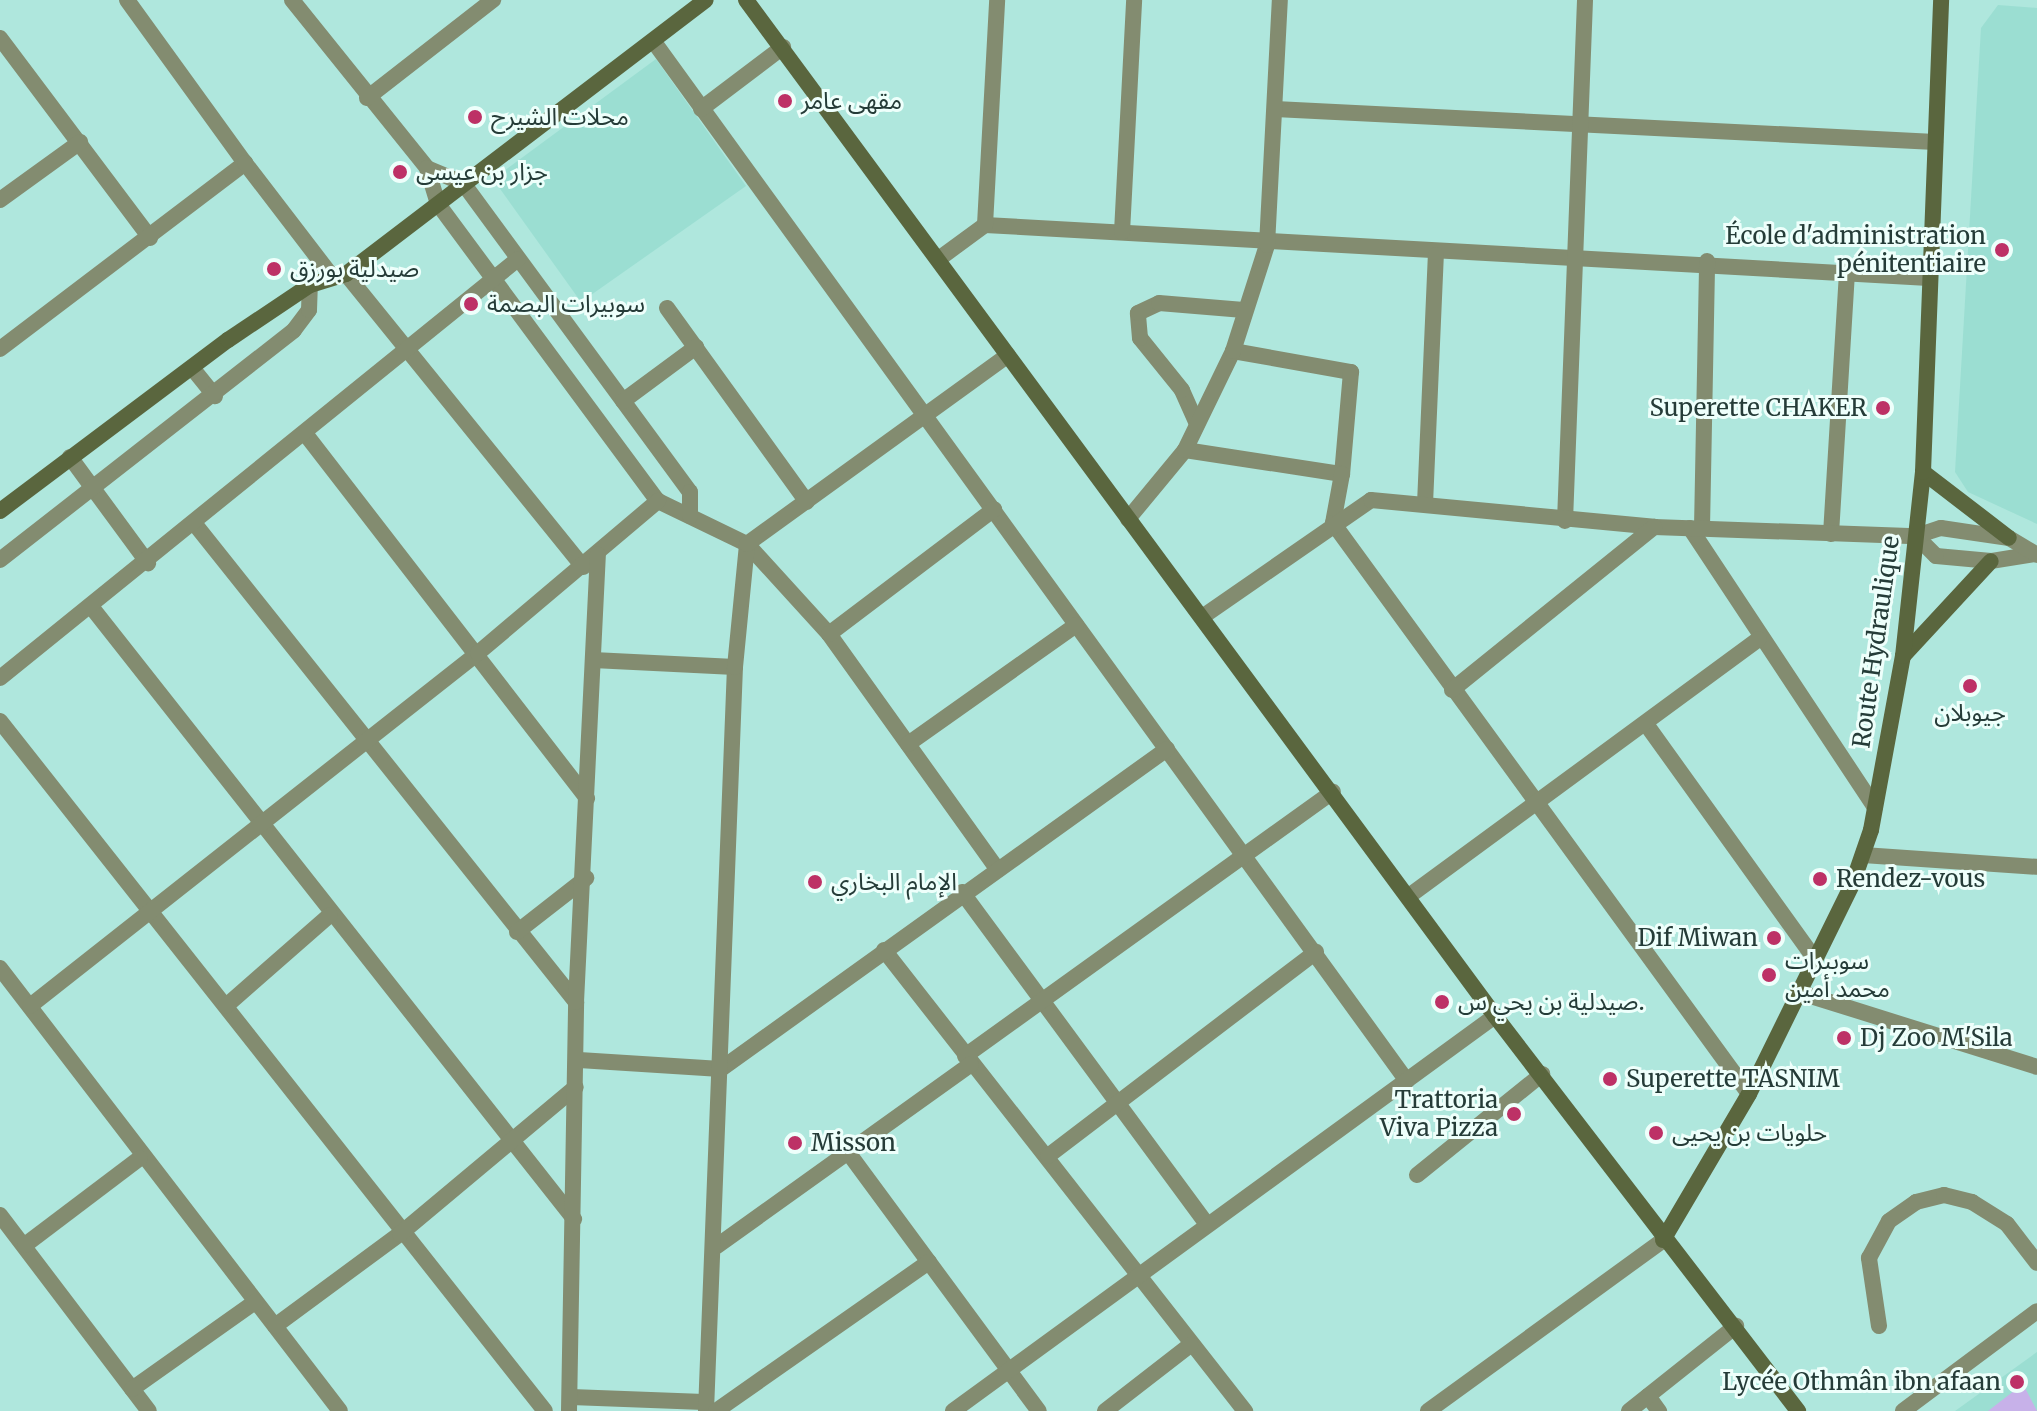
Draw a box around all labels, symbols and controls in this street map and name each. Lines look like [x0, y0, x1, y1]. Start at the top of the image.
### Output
place label: مقهى عامر [801, 87, 902, 115]
marker: مقهى عامر [776, 92, 794, 110]
place label: محلات الشيرح [491, 103, 629, 131]
marker: محلات الشيرح [466, 108, 484, 126]
place label: جزار بن عيسى [416, 158, 548, 186]
marker: جزار بن عيسى [391, 163, 409, 181]
place label: École d'administration pénitentiaire [1725, 222, 1986, 278]
marker: École d'administration pénitentiaire [1993, 241, 2011, 259]
place label: صيدلية بورزق [290, 255, 419, 283]
marker: صيدلية بورزق [265, 260, 283, 278]
place label: سوبيرات البصمة [487, 290, 645, 318]
marker: سوبيرات البصمة [462, 295, 480, 313]
place label: Superette CHAKER [1649, 394, 1867, 422]
marker: Superette CHAKER [1874, 399, 1892, 417]
street label: Route Hydraulique [1847, 534, 1905, 750]
marker: جيوبلان [1961, 677, 1979, 695]
place label: جيوبلان [1934, 699, 2006, 727]
place label: Rendez-vous [1836, 865, 1985, 893]
place label: الإمام البخاري [831, 868, 957, 896]
marker: Rendez-vous [1811, 870, 1829, 888]
marker: الإمام البخاري [806, 873, 824, 891]
place label: Dif Miwan [1637, 924, 1758, 952]
marker: Dif Miwan [1765, 929, 1783, 947]
place label: سوبيرات محمد أمين [1785, 947, 1890, 1003]
marker: سوبيرات محمد أمين [1760, 966, 1778, 984]
place label: صيدلية بن يحي س. [1458, 988, 1645, 1016]
marker: صيدلية بن يحي س. [1433, 993, 1451, 1011]
place label: Dj Zoo M'Sila [1860, 1024, 2013, 1052]
marker: Dj Zoo M'Sila [1835, 1029, 1853, 1047]
place label: Superette TASNIM [1626, 1065, 1840, 1093]
marker: Superette TASNIM [1601, 1070, 1619, 1088]
place label: Trattoria Viva Pizza [1380, 1086, 1498, 1142]
marker: Trattoria Viva Pizza [1505, 1105, 1523, 1123]
place label: حلويات بن يحيى [1672, 1119, 1827, 1147]
marker: حلويات بن يحيى [1647, 1124, 1665, 1142]
place label: Misson [811, 1129, 896, 1157]
marker: Misson [786, 1134, 804, 1152]
place label: Lycée Othmân ibn afaan [1722, 1368, 2001, 1396]
marker: Lycée Othmân ibn afaan [2008, 1373, 2026, 1391]

